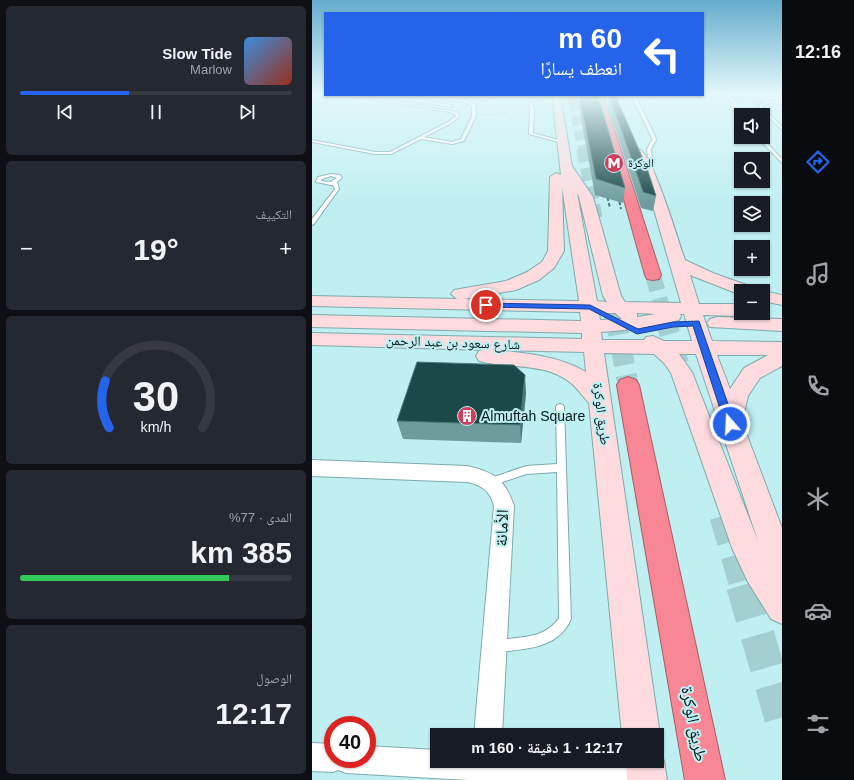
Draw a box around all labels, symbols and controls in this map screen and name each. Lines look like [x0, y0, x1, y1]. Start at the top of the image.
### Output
text: 60 m [558, 23, 622, 54]
icon: left [636, 28, 688, 80]
text: 12:16 [795, 42, 841, 62]
text: Slow Tide [162, 45, 232, 62]
text: انعطف يسارًا [540, 59, 622, 79]
text: Marlow [190, 62, 232, 77]
icon: previous [54, 101, 76, 123]
icon: pause [145, 101, 167, 123]
icon: next [236, 101, 258, 123]
map controls [734, 108, 770, 320]
button: sound [734, 108, 770, 144]
icon: directions [804, 148, 832, 176]
metro station icon: الوكرة [603, 152, 625, 174]
button: search [734, 152, 770, 188]
place label: الوكرة [628, 156, 654, 170]
button: layers [734, 196, 770, 232]
text: التكييف [256, 207, 292, 222]
text: 19° [133, 233, 179, 266]
text: − [20, 236, 33, 261]
text: + [279, 236, 292, 261]
button: + [734, 240, 770, 276]
icon: music [804, 260, 832, 288]
button: − [734, 284, 770, 320]
pin [469, 288, 503, 322]
icon: arrive [475, 294, 497, 316]
street label: شارع سعود بن عبد الرحمن [386, 332, 520, 354]
icon: phone [804, 372, 832, 400]
text: 30 [133, 373, 179, 420]
street label: طريق الوكرة [588, 382, 614, 446]
position arrow [709, 403, 751, 445]
building icon: Almuftah Square [456, 405, 478, 427]
place label: Almuftah Square [481, 408, 585, 424]
text: km/h [141, 419, 172, 435]
icon: climate [804, 485, 832, 513]
street label: الأمانة [492, 509, 512, 547]
text: المدى · 77% [229, 510, 292, 525]
text: 385 km [190, 536, 292, 569]
icon: car [804, 597, 832, 625]
text: الوصول [256, 671, 292, 686]
street label: طريق الوكرة [676, 685, 711, 763]
text: 12:17 [215, 697, 292, 730]
icon: filters [804, 710, 832, 738]
speed limit sign: 40 [324, 716, 376, 768]
text: 12:17 · 1 دقيقة · 160 m [471, 739, 623, 756]

